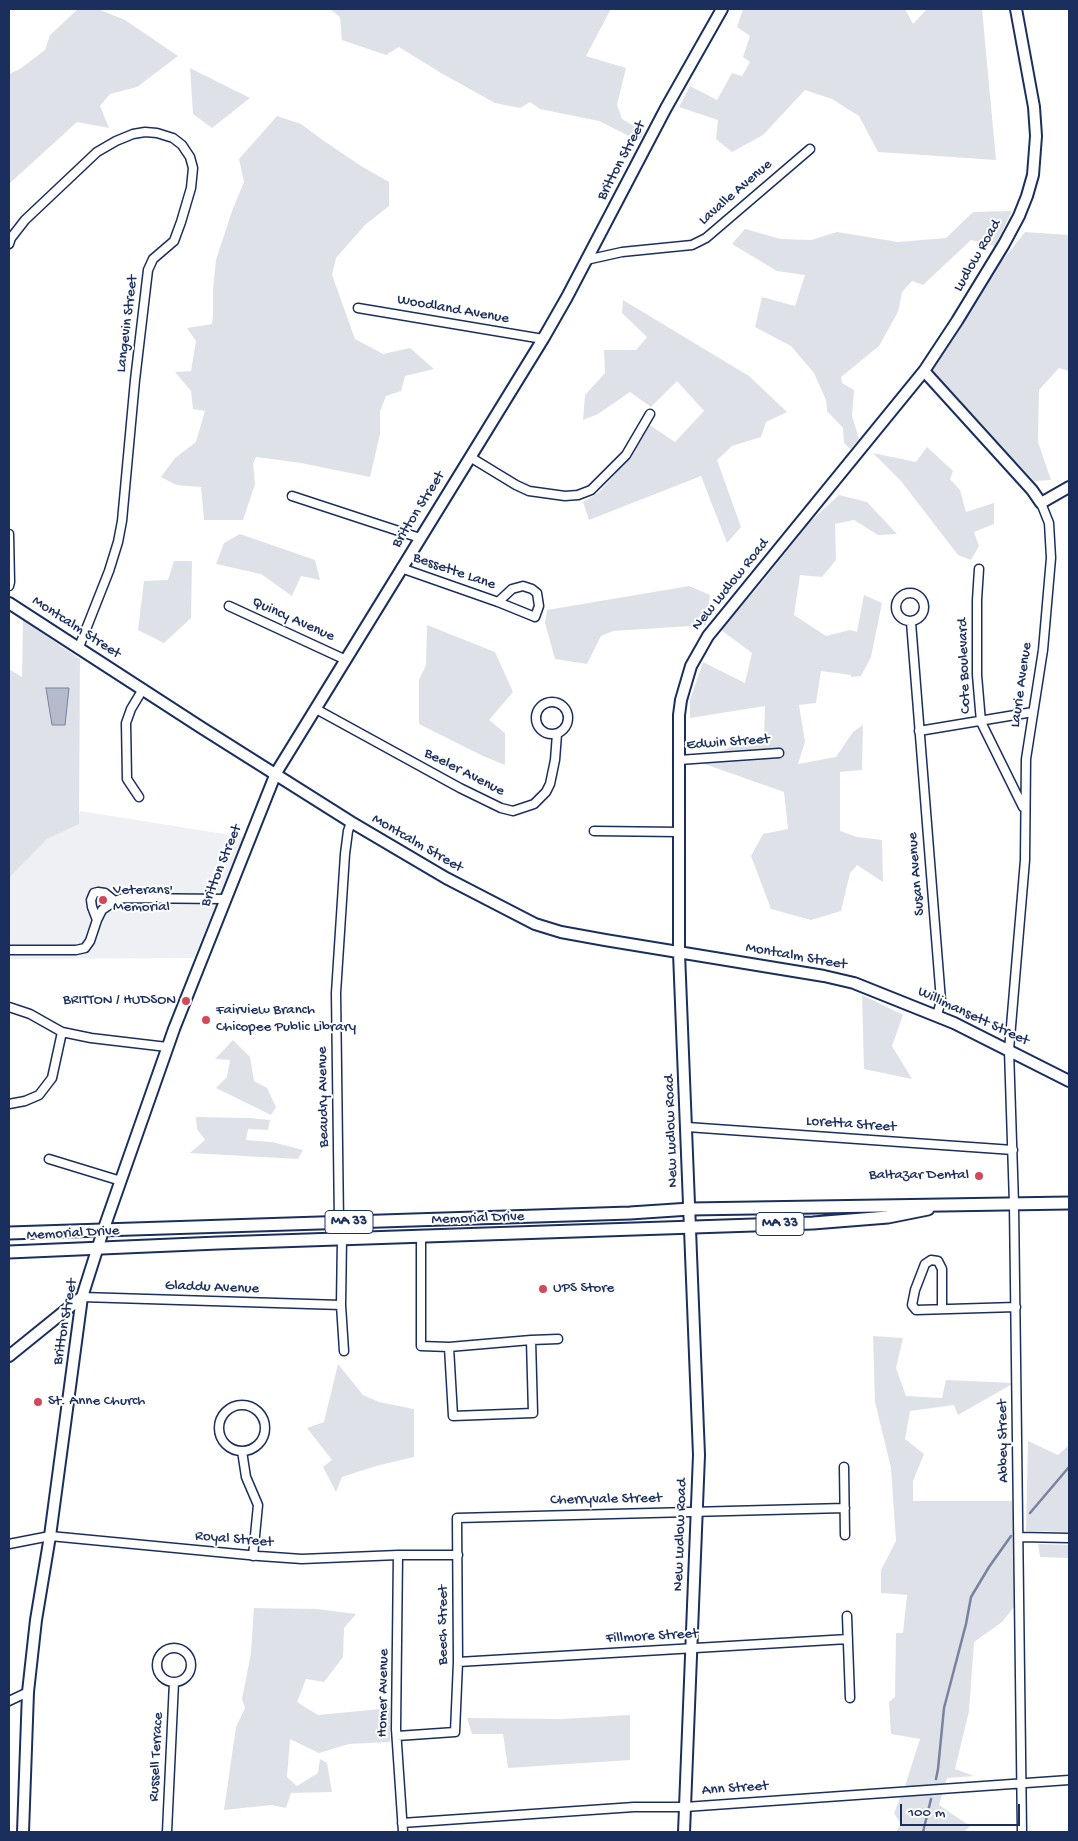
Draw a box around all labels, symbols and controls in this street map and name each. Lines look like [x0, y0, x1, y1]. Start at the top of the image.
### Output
street label: Britton Street [594, 118, 650, 204]
street label: Lavalle Avenue [695, 156, 777, 230]
street label: Ludlow Road [950, 217, 1006, 295]
street label: Langevin Street [113, 274, 143, 374]
street label: Woodland Avenue [396, 291, 510, 329]
street label: Britton Street [388, 468, 450, 552]
street label: New Ludlow Road [688, 535, 774, 635]
street label: Bessette Lane [410, 549, 498, 595]
street label: Montcalm Street [28, 593, 124, 663]
street label: Quincy Avenue [249, 594, 337, 646]
street label: Cote Boulevard [954, 618, 976, 714]
street label: Laurie Avenue [1007, 641, 1037, 729]
street label: Edwin Street [686, 731, 770, 755]
street label: Beeler Avenue [421, 745, 507, 801]
street label: Montcalm Street [368, 811, 466, 877]
street label: Britton Street [197, 822, 247, 910]
street label: Susan Avenue [904, 832, 930, 916]
place label: Veterans' Memorial [113, 882, 173, 917]
marker: Veterans' Memorial [97, 894, 109, 906]
street label: Montcalm Street [744, 939, 848, 975]
street label: Willimansett Street [914, 983, 1032, 1051]
place label: BRITTON / HUDSON [63, 992, 176, 1010]
marker: BRITTON / HUDSON [180, 995, 192, 1007]
place label: Fairview Branch Chicopee Public Library [216, 1002, 356, 1037]
marker: Fairview Branch Chicopee Public Library [200, 1014, 212, 1026]
street label: Beaudry Avenue [314, 1046, 334, 1148]
street label: New Ludlow Road [661, 1074, 683, 1188]
street label: Loretta Street [805, 1113, 897, 1137]
place label: Baltazar Dental [869, 1167, 969, 1185]
marker: Baltazar Dental [973, 1170, 985, 1182]
street label: Memorial Drive [431, 1208, 525, 1230]
road number: MA 33 [325, 1210, 373, 1234]
road number: MA 33 [756, 1212, 804, 1236]
street label: Memorial Drive [26, 1223, 120, 1245]
street label: Gladdu Avenue [165, 1277, 259, 1299]
street label: Britton Street [50, 1278, 82, 1366]
place label: UPS Store [553, 1280, 614, 1298]
marker: UPS Store [537, 1283, 549, 1295]
place label: St. Anne Church [48, 1393, 145, 1411]
marker: St. Anne Church [32, 1396, 44, 1408]
street label: Abbey Street [994, 1399, 1014, 1483]
street label: New Ludlow Road [670, 1478, 692, 1592]
street label: Cherryvale Street [550, 1490, 662, 1510]
street label: Royal Street [194, 1528, 274, 1552]
street label: Beech Street [435, 1585, 453, 1665]
street label: Fillmore Street [605, 1626, 699, 1648]
street label: Homer Avenue [374, 1648, 394, 1738]
street label: Russell Terrace [146, 1712, 168, 1802]
street label: Ann Street [701, 1778, 769, 1800]
scale bar [903, 1794, 1023, 1826]
text: 100 m [908, 1804, 945, 1822]

